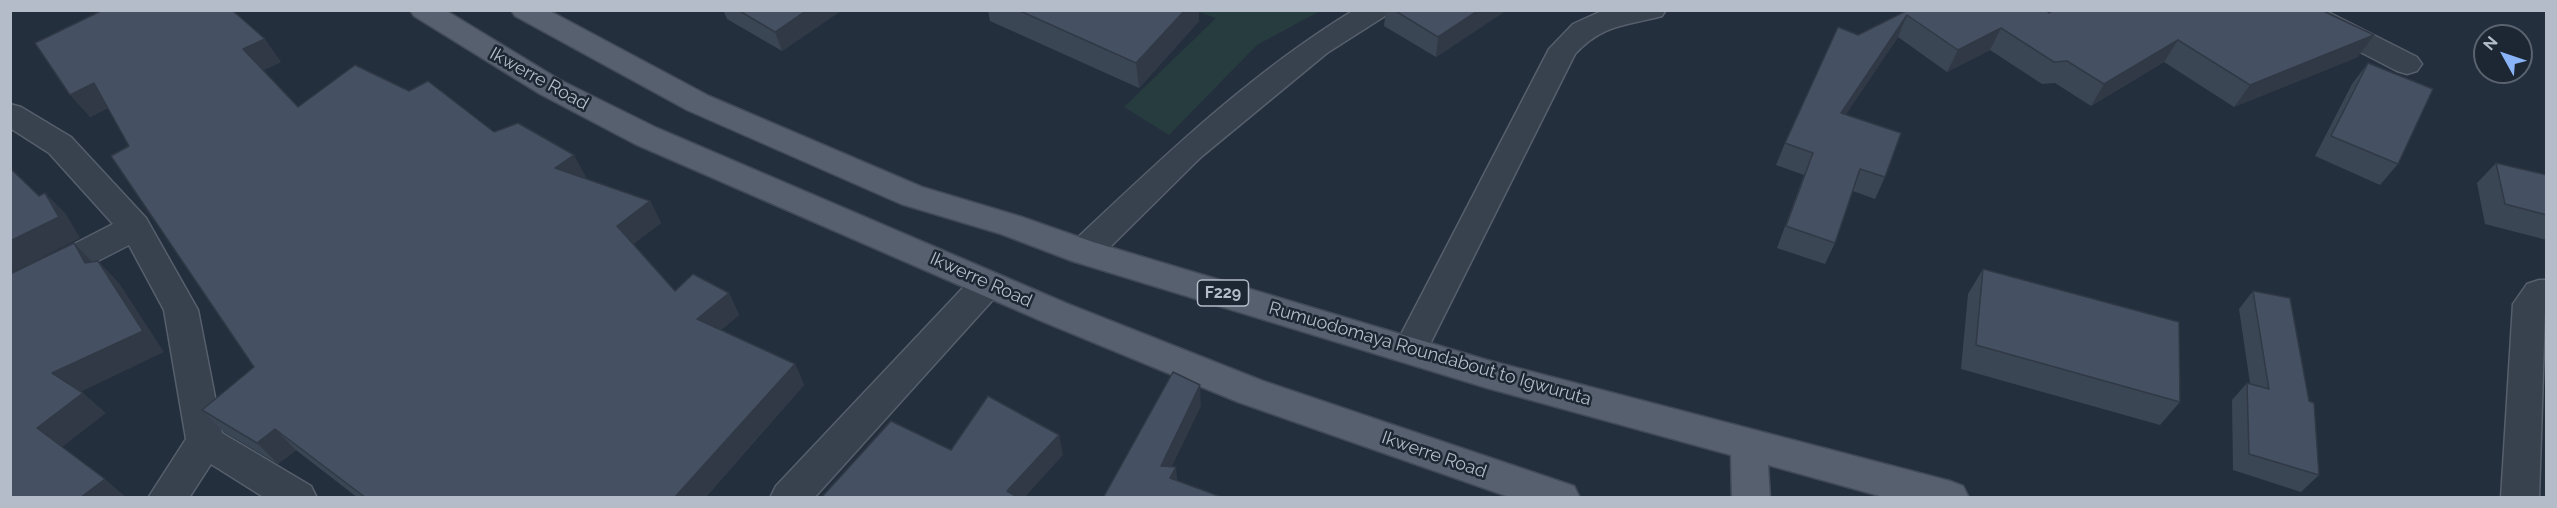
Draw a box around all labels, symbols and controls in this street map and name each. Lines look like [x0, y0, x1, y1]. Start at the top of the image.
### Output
north arrow [2473, 24, 2533, 84]
text: N [2479, 33, 2502, 54]
street label: Ikwerre Road [486, 43, 592, 115]
street label: Ikwerre Road [927, 248, 1035, 312]
road number: F229 [1198, 280, 1248, 306]
street label: Rumuodomaya Roundabout to Igwuruta [1266, 298, 1594, 410]
street label: Ikwerre Road [1379, 427, 1489, 483]

